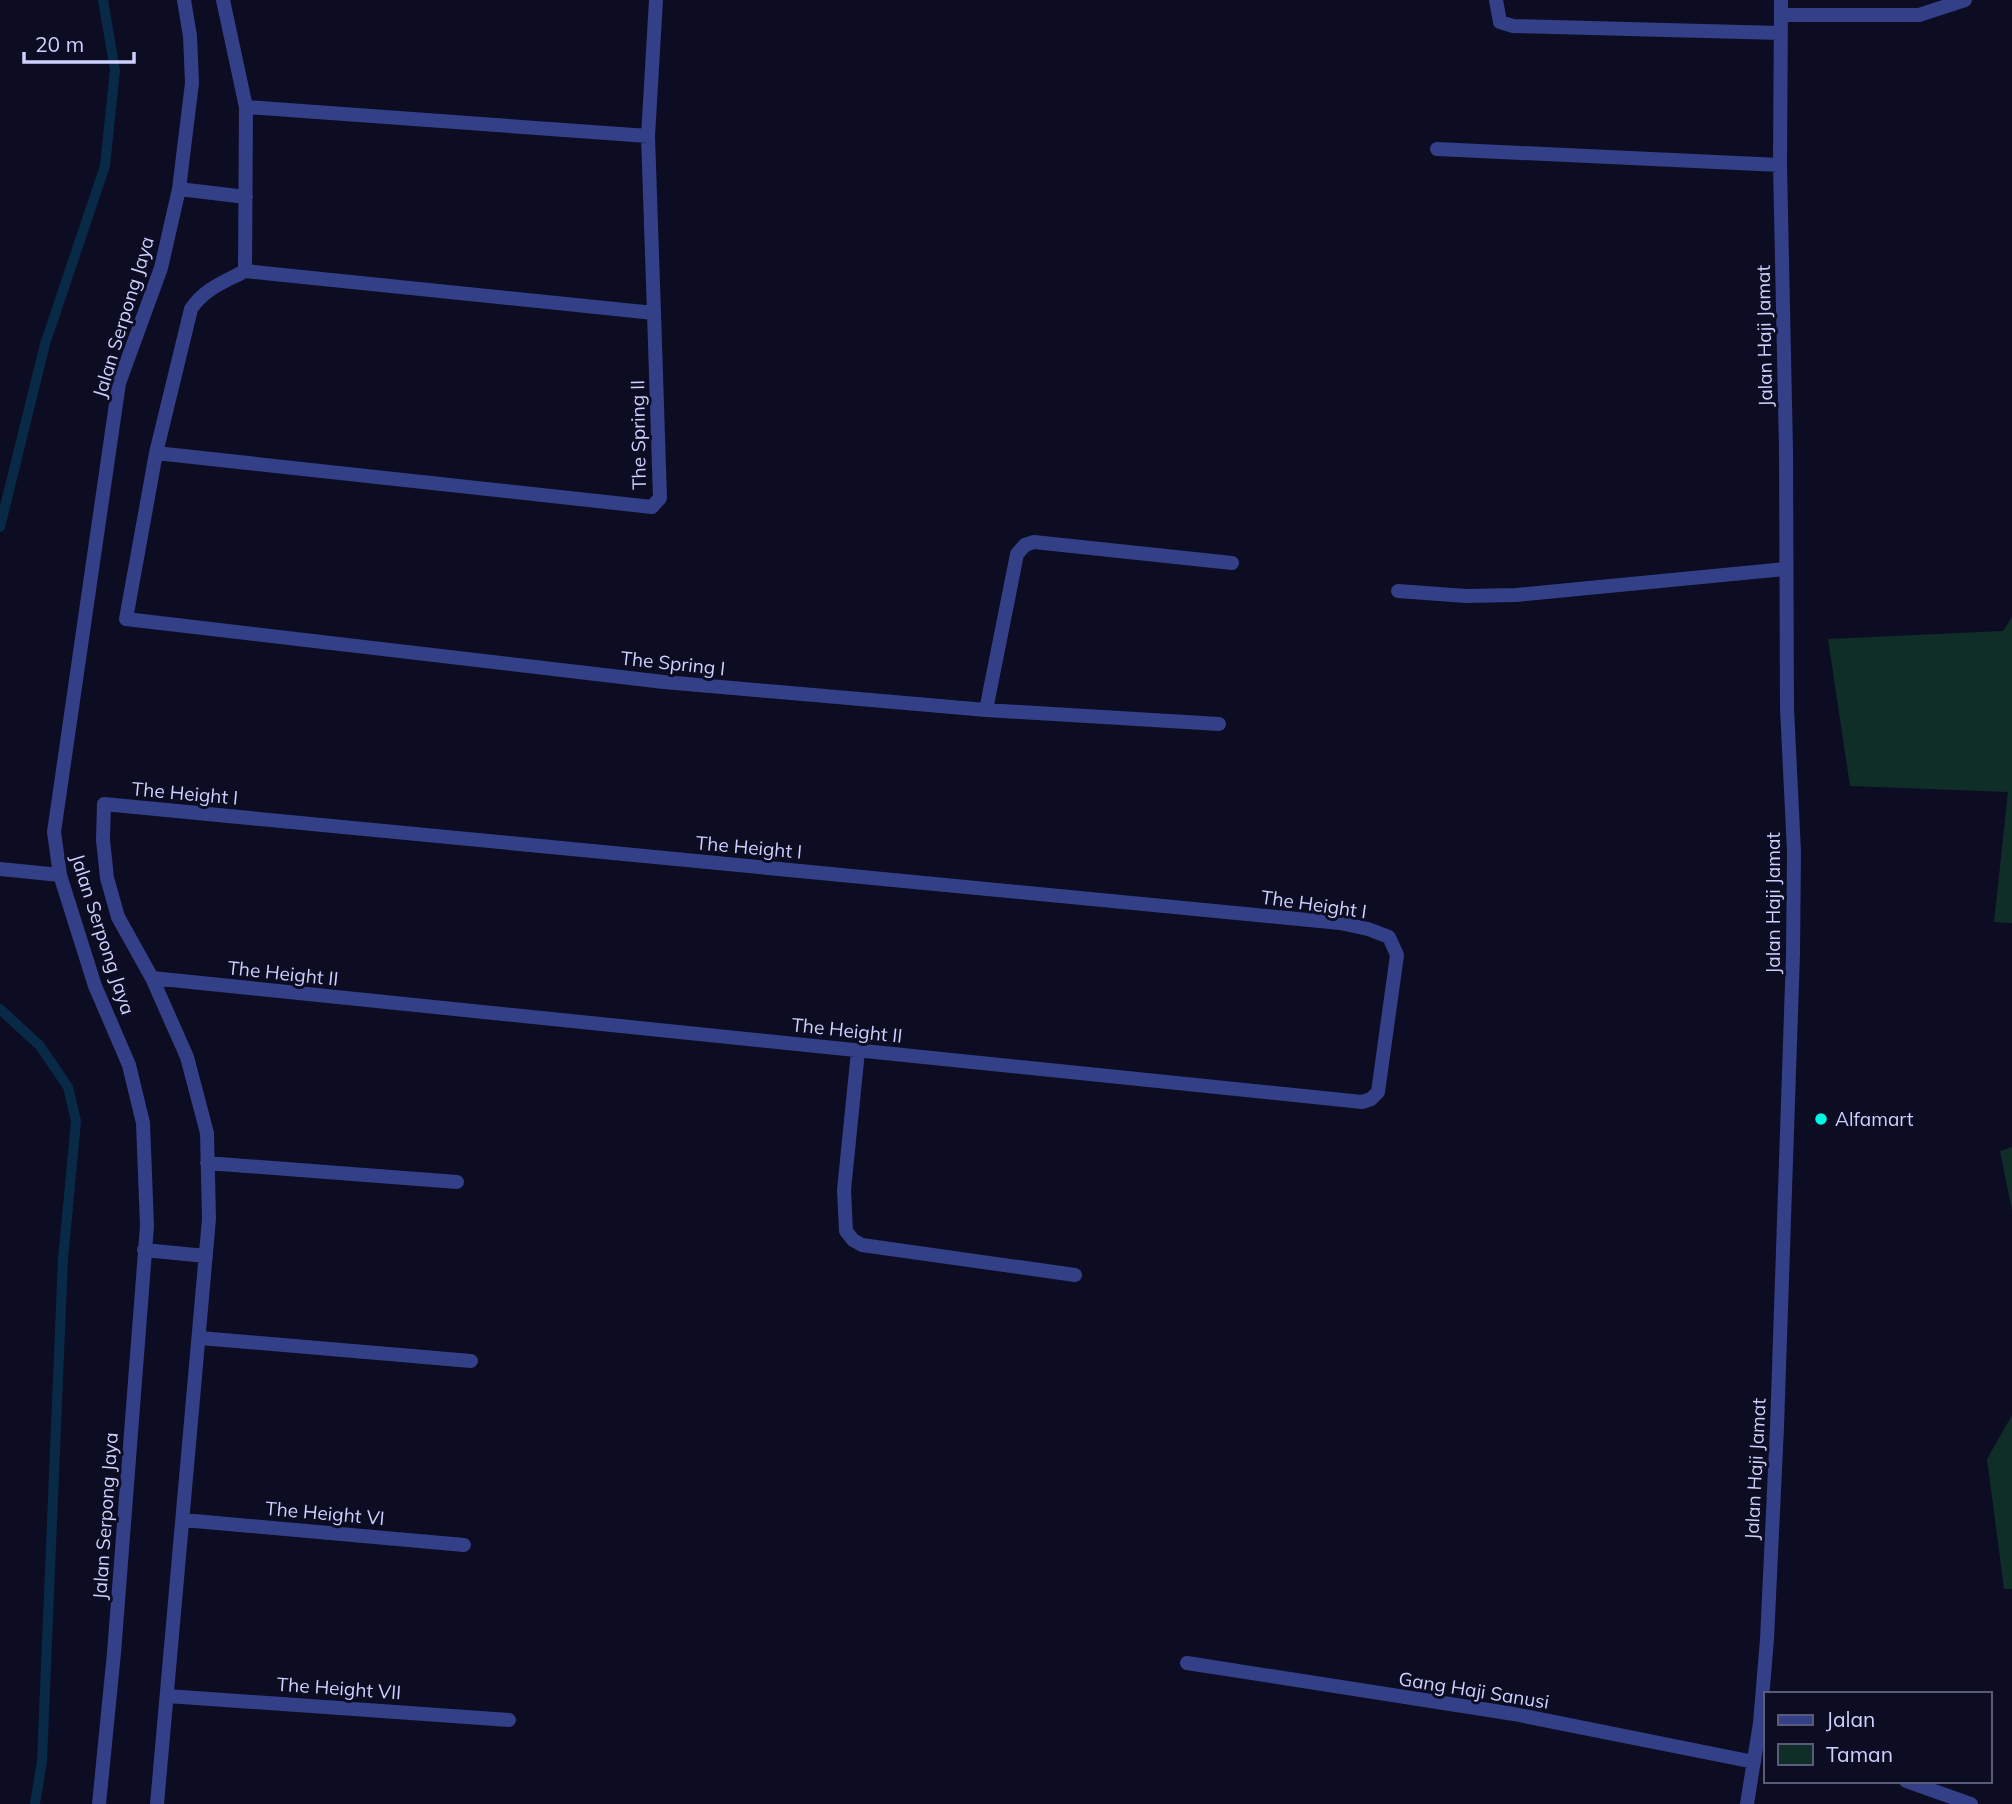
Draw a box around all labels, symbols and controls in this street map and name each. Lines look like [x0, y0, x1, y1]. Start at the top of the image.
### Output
scale bar [24, 21, 135, 65]
text: 20 m [35, 31, 84, 57]
street label: Jalan Serpong Jaya [87, 233, 159, 401]
street label: Jalan Haji Jamat [1751, 264, 1777, 407]
street label: The Spring II [625, 380, 651, 490]
street label: The Spring I [620, 646, 726, 680]
street label: The Height I [131, 776, 239, 810]
street label: The Height I [695, 830, 803, 864]
street label: Jalan Haji Jamat [1761, 832, 1785, 974]
street label: Jalan Serpong Jaya [66, 851, 140, 1017]
street label: The Height I [1260, 885, 1368, 923]
street label: The Height II [226, 955, 340, 991]
street label: The Height II [790, 1012, 904, 1048]
place label: Alfamart [1835, 1107, 1914, 1131]
marker: Alfamart [1813, 1111, 1829, 1127]
street label: Jalan Haji Jamat [1739, 1397, 1771, 1541]
street label: Jalan Serpong Jaya [87, 1432, 123, 1600]
street label: The Height VI [264, 1496, 386, 1530]
street label: Gang Haji Sanusi [1397, 1666, 1551, 1714]
street label: The Height VII [276, 1672, 402, 1704]
legend [1764, 1692, 1991, 1783]
text: Jalan [1826, 1706, 1875, 1732]
text: Taman [1826, 1741, 1893, 1767]

